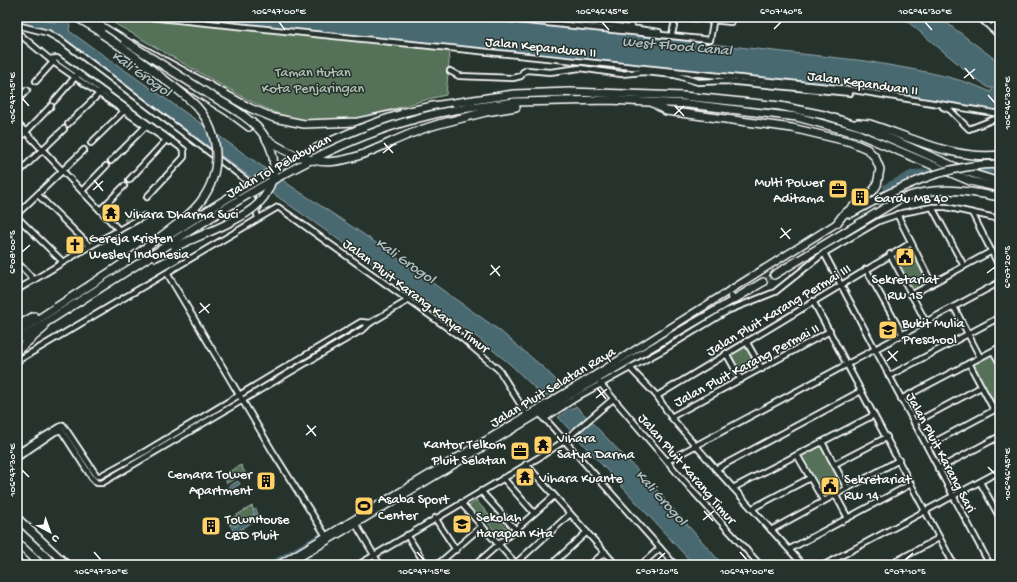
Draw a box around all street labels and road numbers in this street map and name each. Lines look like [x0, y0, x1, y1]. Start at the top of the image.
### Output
street label: Jalan Kepanduan II [484, 34, 597, 63]
street label: Jalan Kepanduan II [806, 68, 919, 101]
street label: Jalan Tol Pelabuhan [224, 131, 335, 203]
street label: Jalan Pluit Karang Karya Timur [339, 236, 493, 359]
street label: Jalan Pluit Karang Permai III [704, 261, 855, 361]
street label: Jalan Pluit Karang Permai II [672, 321, 823, 412]
street label: Jalan Pluit Selatan Raya [488, 343, 620, 432]
street label: Jalan Pluit Karang Sari [901, 390, 979, 516]
street label: Jalan Pluit Karang Timur [633, 411, 740, 529]

